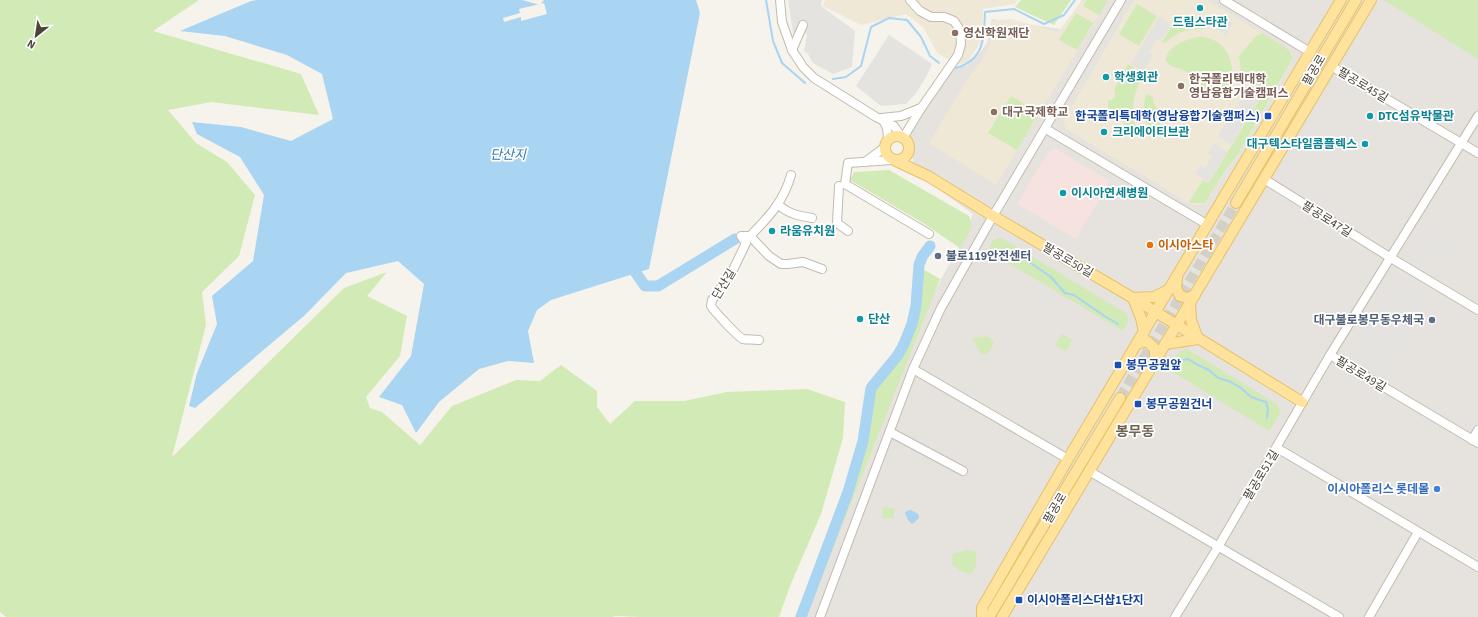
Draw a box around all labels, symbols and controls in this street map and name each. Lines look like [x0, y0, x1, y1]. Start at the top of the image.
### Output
marker: 드림스타관 [1195, 3, 1205, 13]
place label: 드림스타관 [1172, 14, 1228, 31]
north arrow [16, 16, 56, 56]
place label: 영신학원재단 [963, 25, 1029, 42]
marker: 영신학원재단 [950, 28, 960, 38]
text: N [24, 36, 38, 53]
street label: 팔공로 [1299, 52, 1330, 89]
street label: 팔공로45길 [1334, 64, 1391, 107]
place label: 학생회관 [1114, 69, 1158, 86]
place label: 한국폴리텍대학 영남융합기술캠퍼스 [1189, 71, 1288, 102]
marker: 학생회관 [1101, 72, 1111, 82]
marker: 한국폴리텍대학 영남융합기술캠퍼스 [1176, 81, 1186, 91]
place label: 대구국제학교 [1002, 104, 1068, 121]
marker: 대구국제학교 [989, 107, 999, 117]
place label: 한국폴리특데학(영남융합기술캠퍼스) [1075, 108, 1260, 125]
place label: DTC섬유박물관 [1378, 108, 1454, 125]
marker: 한국폴리특데학(영남융합기술캠퍼스) [1263, 111, 1273, 121]
marker: DTC섬유박물관 [1365, 111, 1375, 121]
place label: 크리에이티브관 [1112, 124, 1189, 141]
marker: 크리에이티브관 [1099, 127, 1109, 137]
place label: 대구텍스타일콤플렉스 [1247, 136, 1357, 153]
marker: 대구텍스타일콤플렉스 [1360, 139, 1370, 149]
water label: 단산지 [490, 146, 527, 164]
place label: 이시아연세병원 [1071, 185, 1148, 202]
marker: 이시아연세병원 [1058, 188, 1068, 198]
street label: 팔공로47길 [1298, 197, 1355, 241]
place label: 라움유치원 [780, 223, 835, 240]
marker: 라움유치원 [767, 226, 777, 236]
place label: 이시아스타 [1158, 237, 1213, 254]
street label: 팔공로50길 [1039, 239, 1096, 282]
marker: 이시아스타 [1145, 240, 1155, 250]
place label: 불로119안전센터 [946, 248, 1031, 265]
marker: 불로119안전센터 [933, 251, 943, 261]
street label: 단산길 [708, 266, 740, 303]
place label: 단산 [868, 311, 890, 328]
place label: 대구불로봉무동우체국 [1314, 312, 1424, 329]
marker: 단산 [855, 314, 865, 324]
marker: 대구불로봉무동우체국 [1427, 315, 1437, 325]
street label: 팔공로49길 [1332, 353, 1389, 396]
place label: 봉무공원앞 [1126, 357, 1181, 374]
marker: 봉무공원앞 [1113, 360, 1123, 370]
place label: 봉무공원건너 [1146, 396, 1212, 413]
marker: 봉무공원건너 [1133, 399, 1143, 409]
district label: 봉무동 [1116, 422, 1154, 442]
street label: 팔공로51길 [1240, 447, 1283, 504]
place label: 이시아폴리스 롯데몰 [1327, 481, 1429, 498]
marker: 이시아폴리스 롯데몰 [1432, 484, 1442, 494]
street label: 팔공로 [1040, 490, 1071, 527]
place label: 이시아폴리스더샵1단지 [1027, 592, 1144, 609]
marker: 이시아폴리스더샵1단지 [1014, 595, 1024, 605]

